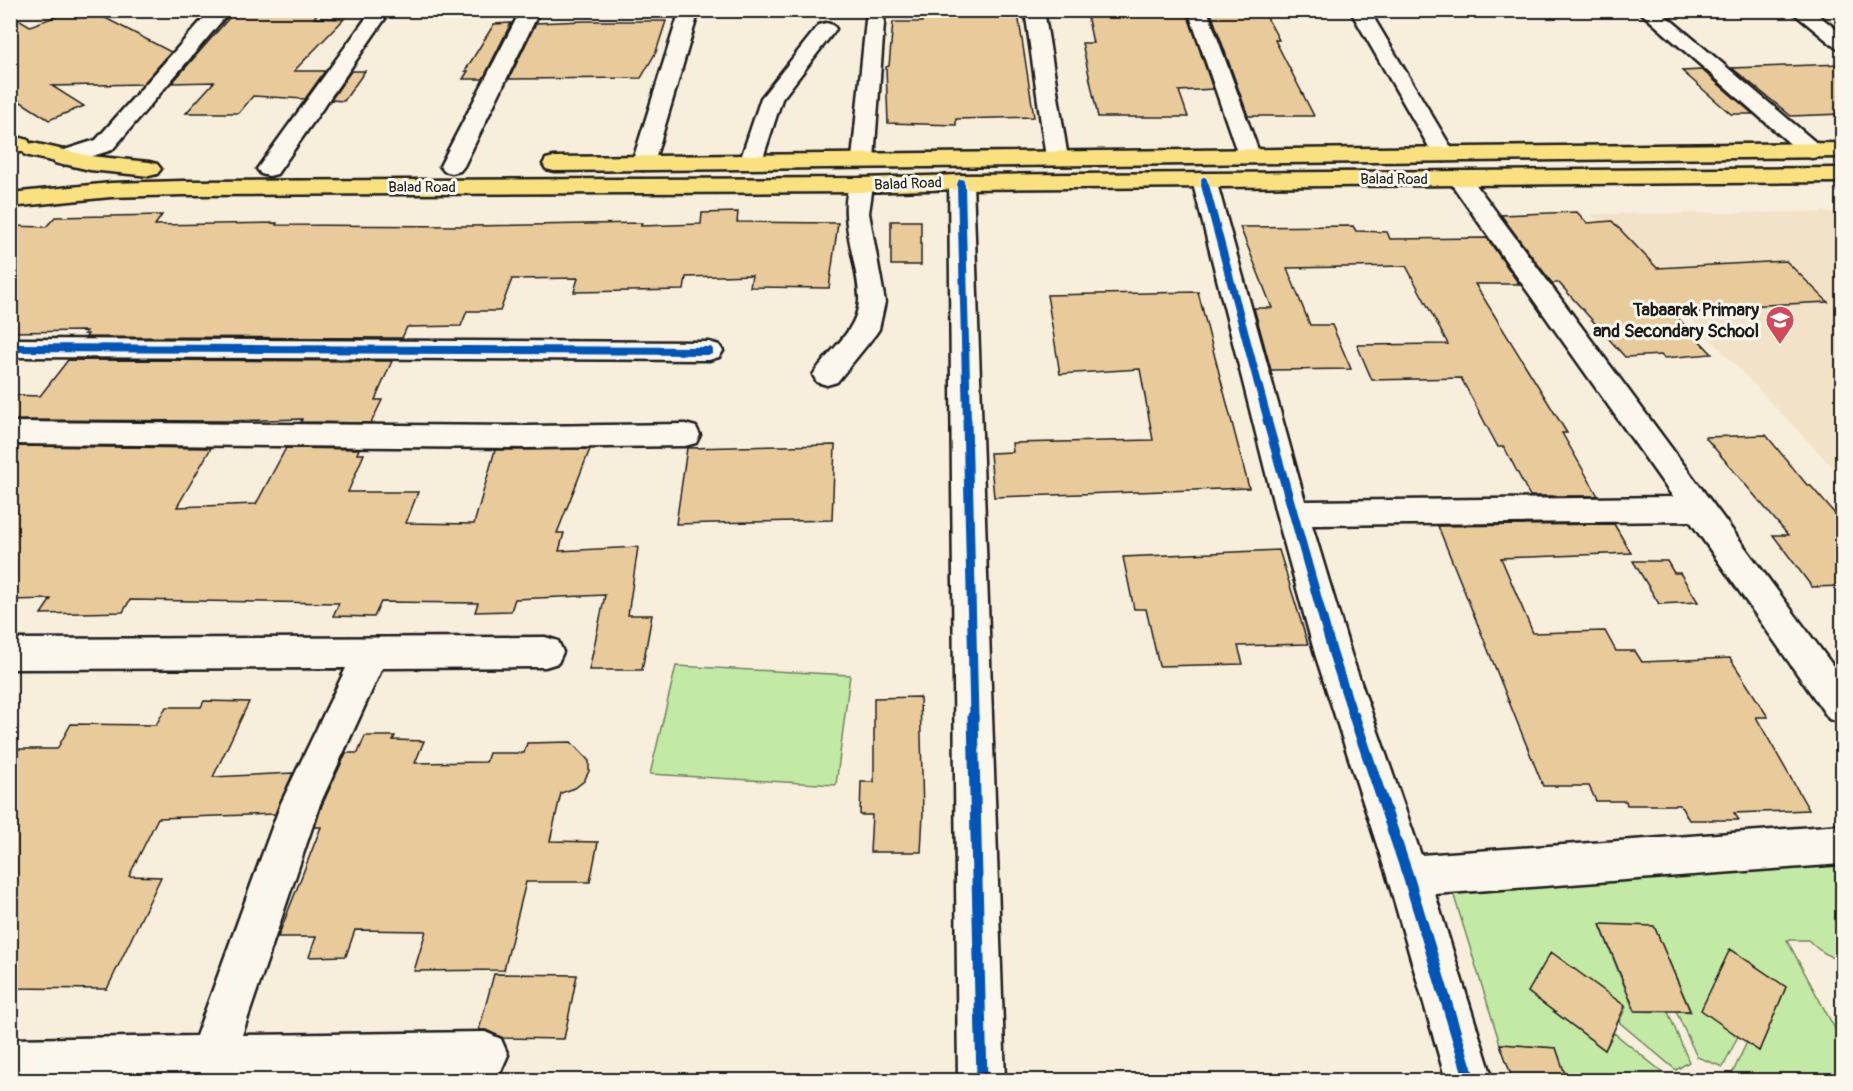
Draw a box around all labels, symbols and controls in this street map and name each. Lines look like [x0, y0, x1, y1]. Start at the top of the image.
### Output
street label: Balad Road [1360, 170, 1428, 189]
street label: Balad Road [874, 173, 942, 195]
street label: Balad Road [388, 178, 456, 197]
place label: Tabaarak Primary and Secondary School [1593, 299, 1759, 343]
school or university icon: Tabaarak Primary and Secondary School [1764, 304, 1796, 346]

